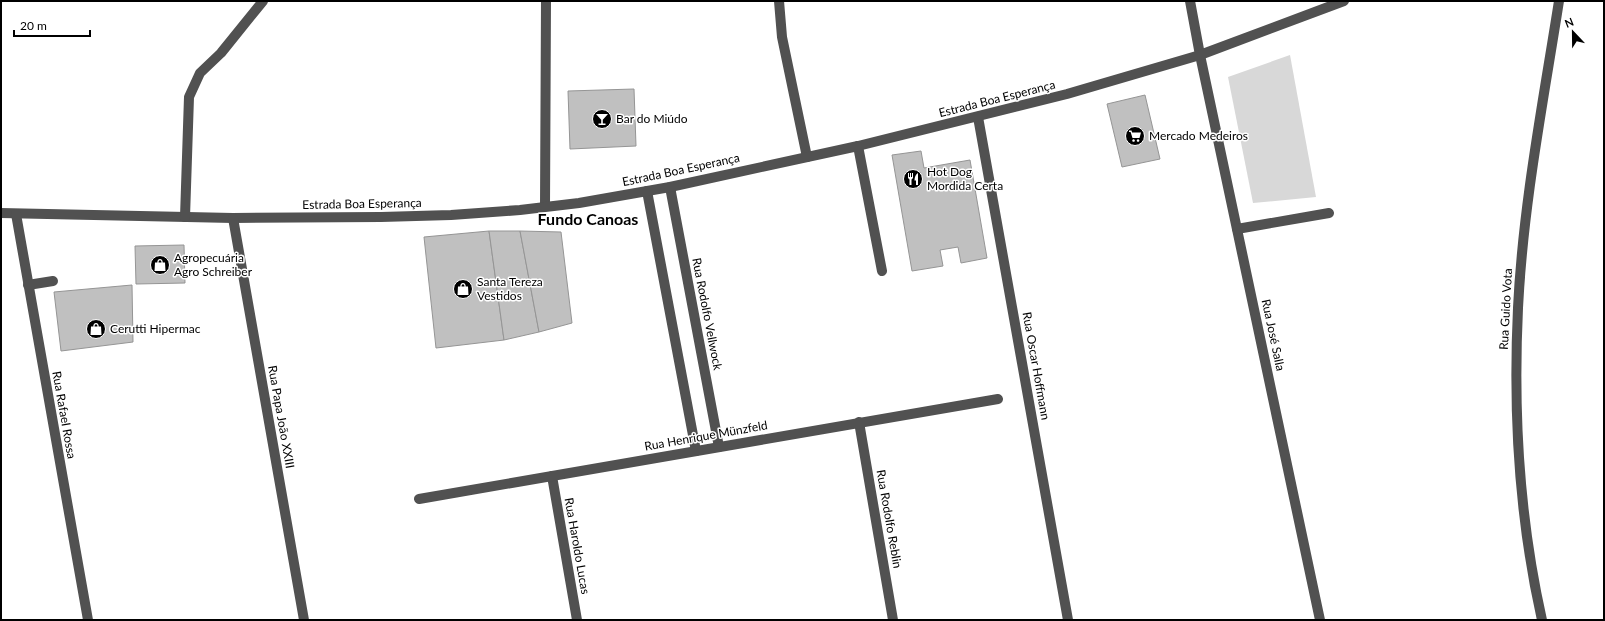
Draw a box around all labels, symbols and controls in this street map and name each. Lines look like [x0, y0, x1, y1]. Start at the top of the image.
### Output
scale bar [14, 12, 90, 38]
north arrow [1553, 12, 1593, 52]
text: N [1563, 15, 1575, 30]
text: 20 m [20, 18, 47, 33]
street label: Estrada Boa Esperança [937, 77, 1057, 120]
bar icon: Bar do Miúdo [591, 108, 613, 130]
place label: Bar do Miúdo [616, 111, 688, 126]
supermarket icon: Mercado Medeiros [1124, 125, 1146, 147]
place label: Mercado Medeiros [1149, 128, 1248, 143]
street label: Estrada Boa Esperança [621, 150, 741, 189]
place label: Hot Dog Mordida Certa [927, 164, 1003, 193]
restaurant icon: Hot Dog Mordida Certa [902, 168, 924, 190]
street label: Estrada Boa Esperança [302, 195, 422, 212]
district label: Fundo Canoas [538, 209, 638, 228]
place label: Agropecuária Agro Schreiber [174, 250, 253, 279]
shop icon: Agropecuária Agro Schreiber [149, 254, 171, 276]
street label: Rua Rodolfo Vellwock [689, 257, 726, 372]
street label: Rua Guido Vota [1496, 268, 1515, 350]
place label: Santa Tereza Vestidos [477, 274, 543, 303]
shop icon: Santa Tereza Vestidos [452, 278, 474, 300]
street label: Rua José Salla [1259, 298, 1288, 372]
street label: Rua Oscar Hoffmann [1020, 311, 1053, 421]
shop icon: Cerutti Hipermac [85, 318, 107, 340]
place label: Cerutti Hipermac [110, 321, 201, 336]
street label: Rua Papa João XXIII [265, 364, 298, 470]
street label: Rua Rafael Rossa [49, 370, 80, 460]
street label: Rua Henrique Münzfeld [643, 417, 769, 454]
street label: Rua Rodolfo Reblin [873, 468, 906, 569]
street label: Rua Haroldo Lucas [562, 497, 593, 595]

